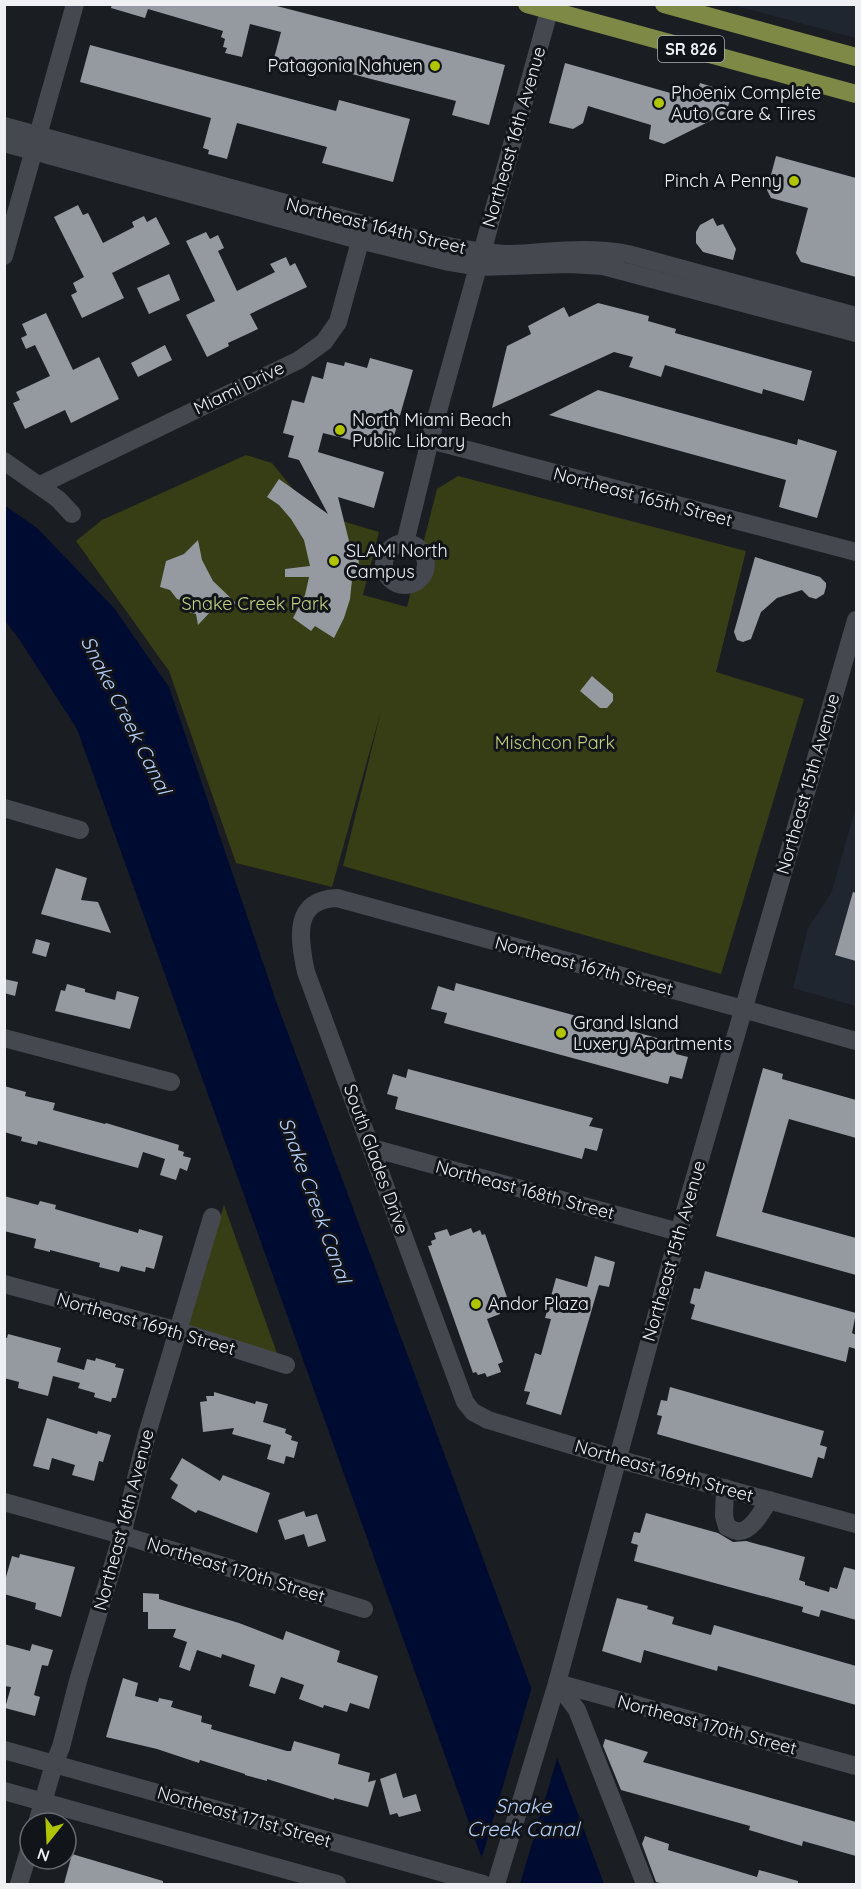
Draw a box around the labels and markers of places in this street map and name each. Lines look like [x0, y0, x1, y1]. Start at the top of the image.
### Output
place label: Patagonia Nahuen [268, 54, 423, 77]
marker: Patagonia Nahuen [428, 59, 442, 73]
place label: Phoenix Complete Auto Care & Tires [671, 81, 821, 125]
marker: Phoenix Complete Auto Care & Tires [652, 96, 666, 110]
place label: Pinch A Penny [664, 169, 782, 192]
marker: Pinch A Penny [787, 174, 801, 188]
place label: North Miami Beach Public Library [352, 408, 511, 452]
marker: North Miami Beach Public Library [333, 423, 347, 437]
place label: SLAM! North Campus [346, 539, 448, 583]
marker: SLAM! North Campus [327, 554, 341, 568]
place label: Grand Island Luxery Apartments [573, 1011, 732, 1055]
marker: Grand Island Luxery Apartments [554, 1026, 568, 1040]
place label: Andor Plaza [488, 1292, 589, 1315]
marker: Andor Plaza [469, 1297, 483, 1311]

